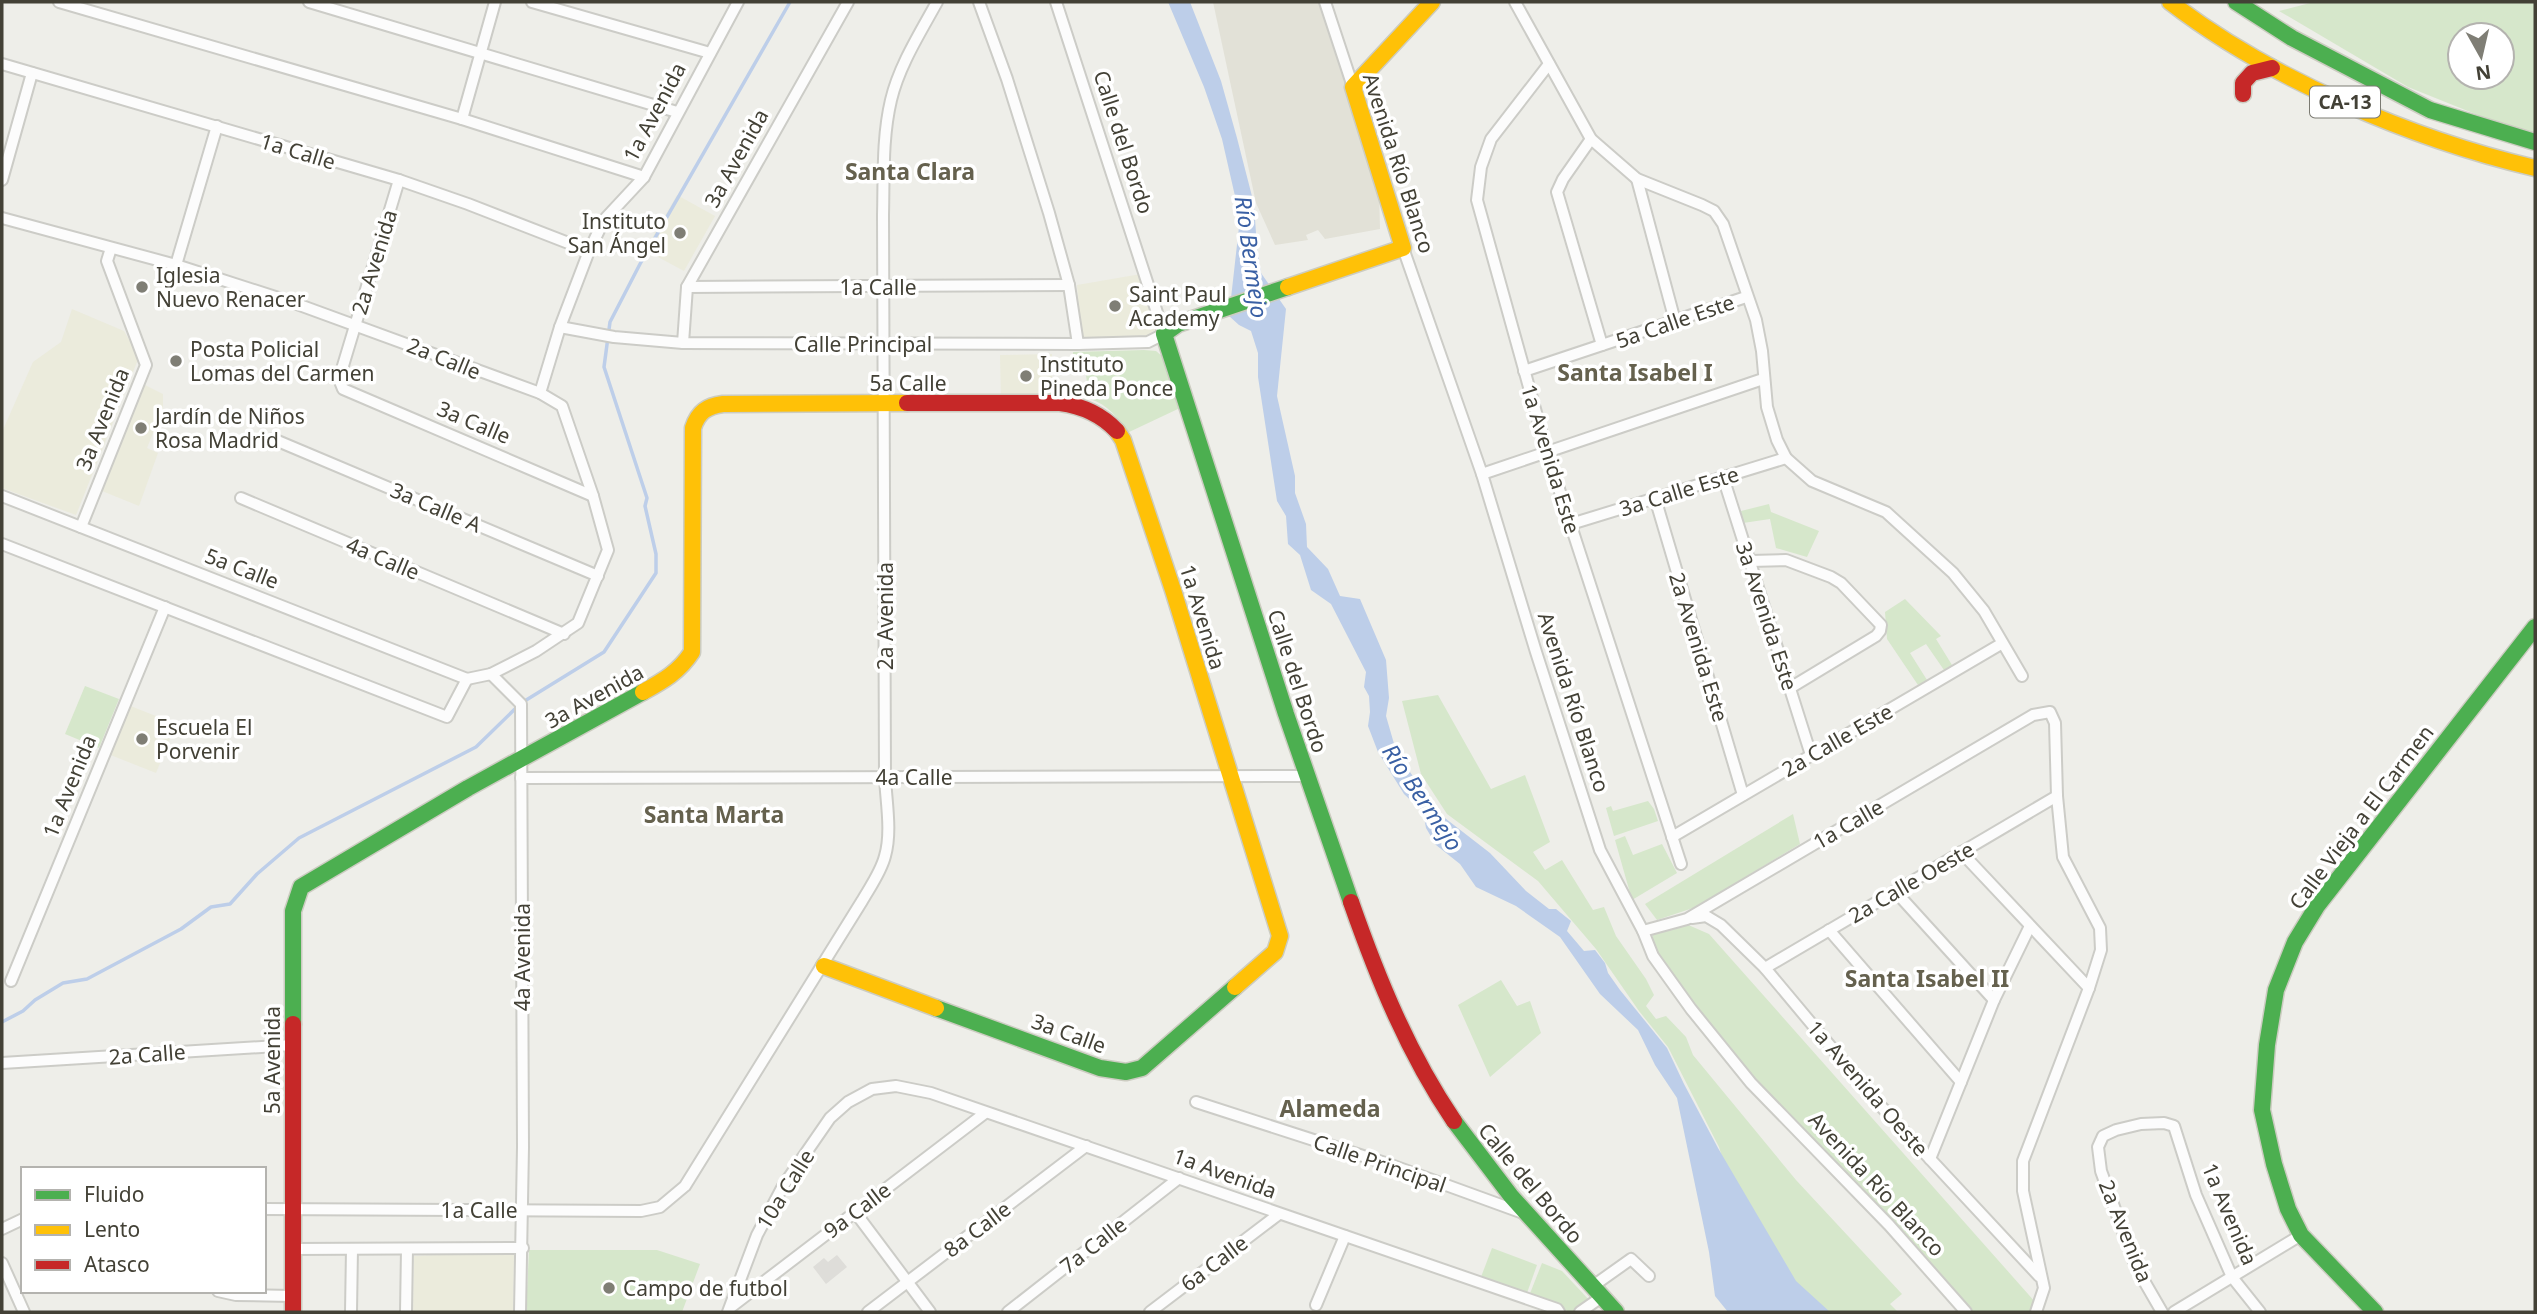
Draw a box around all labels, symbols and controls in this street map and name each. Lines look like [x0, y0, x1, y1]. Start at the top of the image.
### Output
north arrow [2446, 21, 2516, 91]
street label: 1a Avenida [616, 58, 692, 166]
text: N [2474, 59, 2493, 87]
street label: Calle del Bordo [1088, 67, 1160, 217]
street label: Avenida Río Blanco [1357, 69, 1441, 257]
road number: CA-13 [2310, 86, 2380, 118]
street label: 3a Avenida [698, 104, 774, 212]
street label: 1a Calle [257, 126, 339, 176]
district label: Santa Clara [845, 155, 975, 187]
water label: Río Bermejo [1228, 194, 1276, 320]
street label: 2a Avenida [345, 206, 403, 318]
place label: Instituto San Ángel [568, 207, 666, 259]
marker: Instituto San Ángel [672, 225, 688, 241]
place label: Iglesia Nuevo Renacer [156, 261, 306, 313]
street label: 1a Calle [840, 273, 917, 301]
marker: Iglesia Nuevo Renacer [134, 279, 150, 295]
place label: Saint Paul Academy [1129, 280, 1227, 332]
street label: 5a Calle Este [1612, 288, 1738, 354]
marker: Saint Paul Academy [1107, 298, 1123, 314]
street label: Calle Principal [794, 330, 932, 358]
street label: 2a Calle [403, 331, 485, 385]
place label: Posta Policial Lomas del Carmen [190, 335, 374, 387]
place label: Instituto Pineda Ponce [1040, 350, 1173, 402]
marker: Posta Policial Lomas del Carmen [168, 353, 184, 369]
district label: Santa Isabel I [1557, 356, 1713, 388]
street label: 3a Avenida [69, 364, 135, 474]
marker: Instituto Pineda Ponce [1018, 368, 1034, 384]
street label: 5a Calle [870, 369, 947, 397]
street label: 1a Avenida Este [1515, 381, 1587, 537]
street label: 3a Calle [433, 394, 515, 450]
place label: Jardín de Niños Rosa Madrid [153, 402, 305, 454]
marker: Jardín de Niños Rosa Madrid [133, 420, 149, 436]
street label: 3a Calle Este [1616, 460, 1742, 522]
street label: 3a Calle A [386, 475, 486, 539]
street label: 4a Calle [342, 530, 424, 586]
street label: 3a Avenida Este [1730, 538, 1804, 694]
street label: 5a Calle [201, 541, 283, 595]
street label: 1a Avenida [1174, 561, 1232, 673]
street label: 2a Avenida [871, 562, 899, 670]
street label: 2a Avenida Este [1663, 569, 1735, 725]
street label: Calle del Bordo [1262, 606, 1334, 756]
street label: Avenida Río Blanco [1532, 608, 1616, 796]
street label: 3a Avenida [540, 658, 648, 734]
street label: 2a Calle Este [1776, 697, 1898, 783]
place label: Escuela El Porvenir [156, 713, 252, 765]
street label: Calle Vieja a El Carmen [2283, 719, 2439, 915]
street label: 1a Avenida [36, 731, 102, 841]
marker: Escuela El Porvenir [134, 731, 150, 747]
water label: Río Bermejo [1375, 737, 1471, 857]
street label: 4a Calle [876, 763, 953, 791]
street label: 1a Calle [1808, 793, 1888, 855]
district label: Santa Marta [644, 798, 784, 830]
street label: 2a Calle Oeste [1843, 835, 1979, 929]
street label: 4a Avenida [508, 903, 536, 1011]
district label: Santa Isabel II [1845, 962, 2009, 994]
street label: 5a Avenida [258, 1006, 286, 1114]
street label: 3a Calle [1028, 1007, 1110, 1059]
street label: 1a Avenida Oeste [1801, 1014, 1935, 1162]
street label: 2a Calle [108, 1037, 186, 1071]
district label: Alameda [1279, 1092, 1381, 1124]
street label: Avenida Río Blanco [1803, 1106, 1951, 1262]
street label: Calle del Bordo [1472, 1117, 1590, 1249]
street label: Calle Principal [1310, 1127, 1450, 1199]
street label: 1a Avenida [1169, 1141, 1281, 1205]
street label: 10a Calle [750, 1144, 820, 1234]
street label: 1a Avenida [2196, 1159, 2264, 1269]
legend [21, 1167, 266, 1293]
street label: 9a Calle [818, 1176, 896, 1244]
street label: 2a Avenida [2093, 1176, 2159, 1286]
text: Fluido [84, 1180, 144, 1208]
street label: 8a Calle [938, 1195, 1016, 1263]
street label: 1a Calle [441, 1196, 518, 1224]
street label: 7a Calle [1054, 1210, 1132, 1280]
text: Lento [84, 1215, 140, 1243]
street label: 6a Calle [1175, 1229, 1253, 1297]
text: Atasco [84, 1250, 150, 1278]
place label: Campo de futbol [623, 1274, 788, 1302]
marker: Campo de futbol [601, 1280, 617, 1296]

